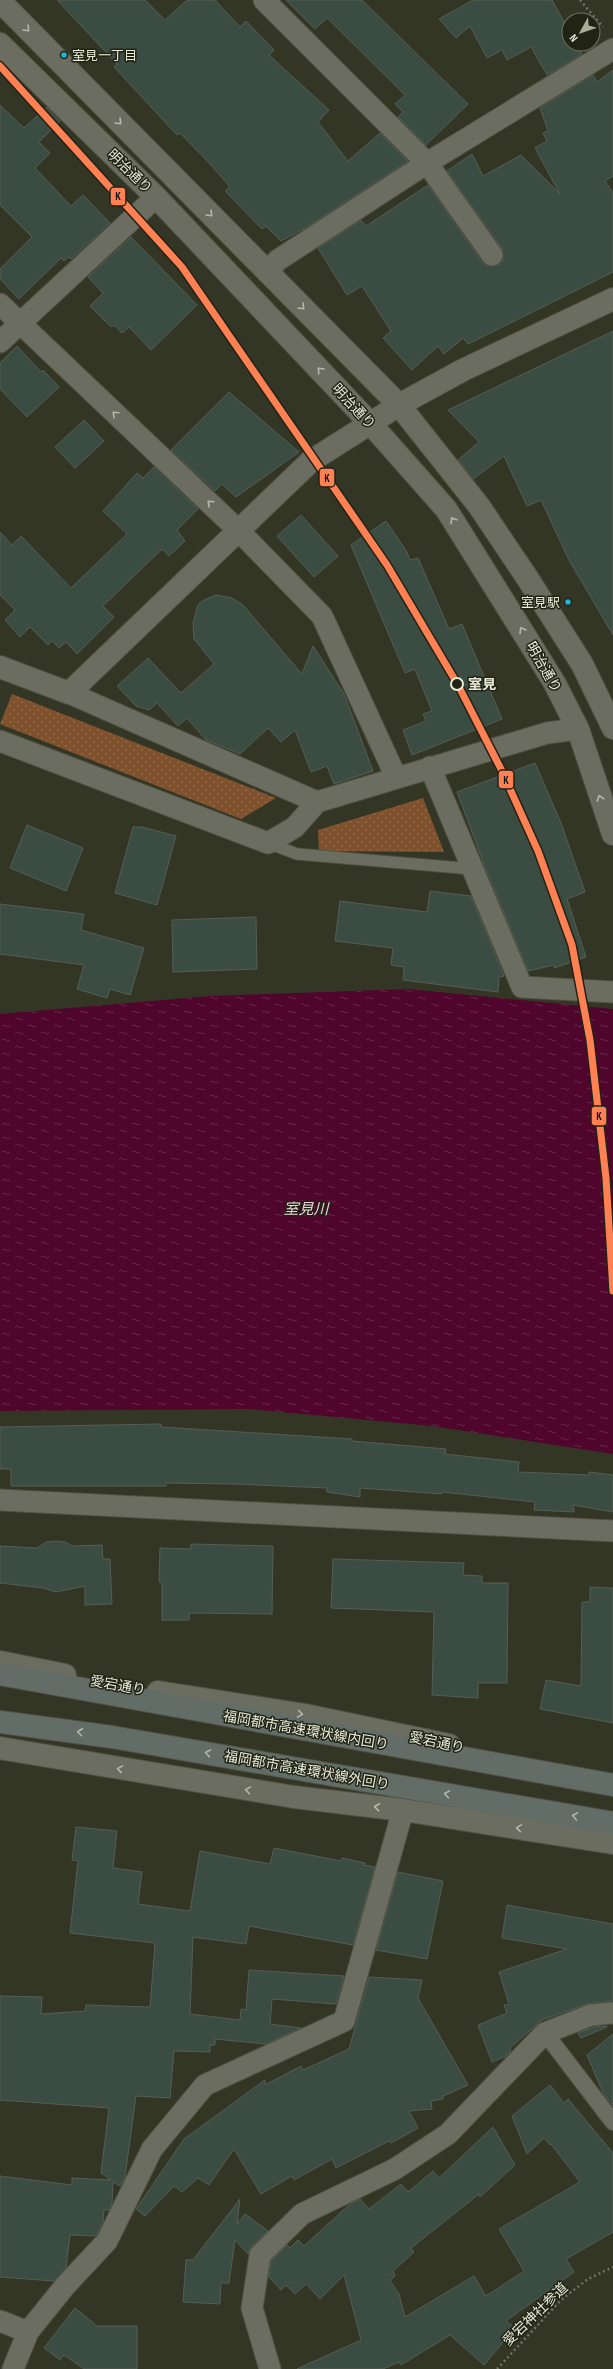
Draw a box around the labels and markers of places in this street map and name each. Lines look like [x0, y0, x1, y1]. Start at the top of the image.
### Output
place label: 室見一丁目 [72, 48, 137, 64]
marker: 室見一丁目 [59, 50, 69, 60]
place label: 室見駅 [521, 595, 560, 611]
marker: 室見駅 [563, 597, 573, 607]
place label: 室見 [468, 676, 496, 693]
marker: 室見 [450, 677, 464, 691]

